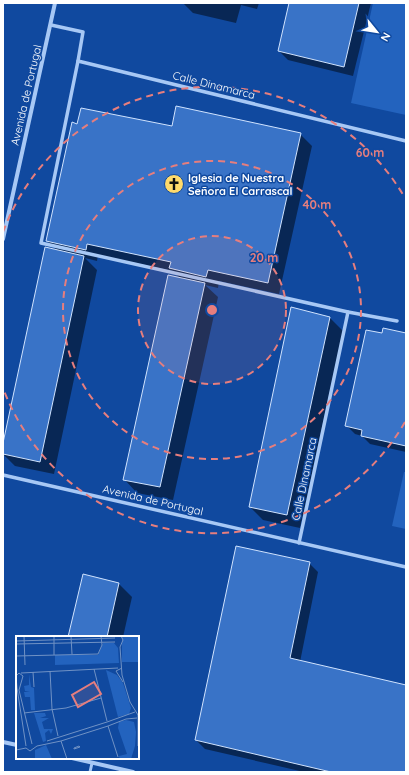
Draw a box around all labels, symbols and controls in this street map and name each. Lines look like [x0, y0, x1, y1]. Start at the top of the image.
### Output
north arrow [357, 12, 397, 52]
text: N [378, 30, 394, 44]
street label: Avenida de Portugal [8, 43, 44, 147]
street label: Calle Dinamarca [171, 68, 257, 102]
text: 60 m [356, 145, 384, 160]
place label: Iglesia de Nuestra Señora El Carrascal [188, 171, 293, 198]
church icon: Iglesia de Nuestra Señora El Carrascal [163, 173, 185, 195]
text: 40 m [303, 197, 331, 212]
text: 20 m [250, 250, 278, 265]
centre of rings [205, 303, 219, 317]
street label: Calle Dinamarca [288, 436, 320, 522]
street label: Avenida de Portugal [101, 482, 205, 518]
inset map [16, 636, 139, 759]

